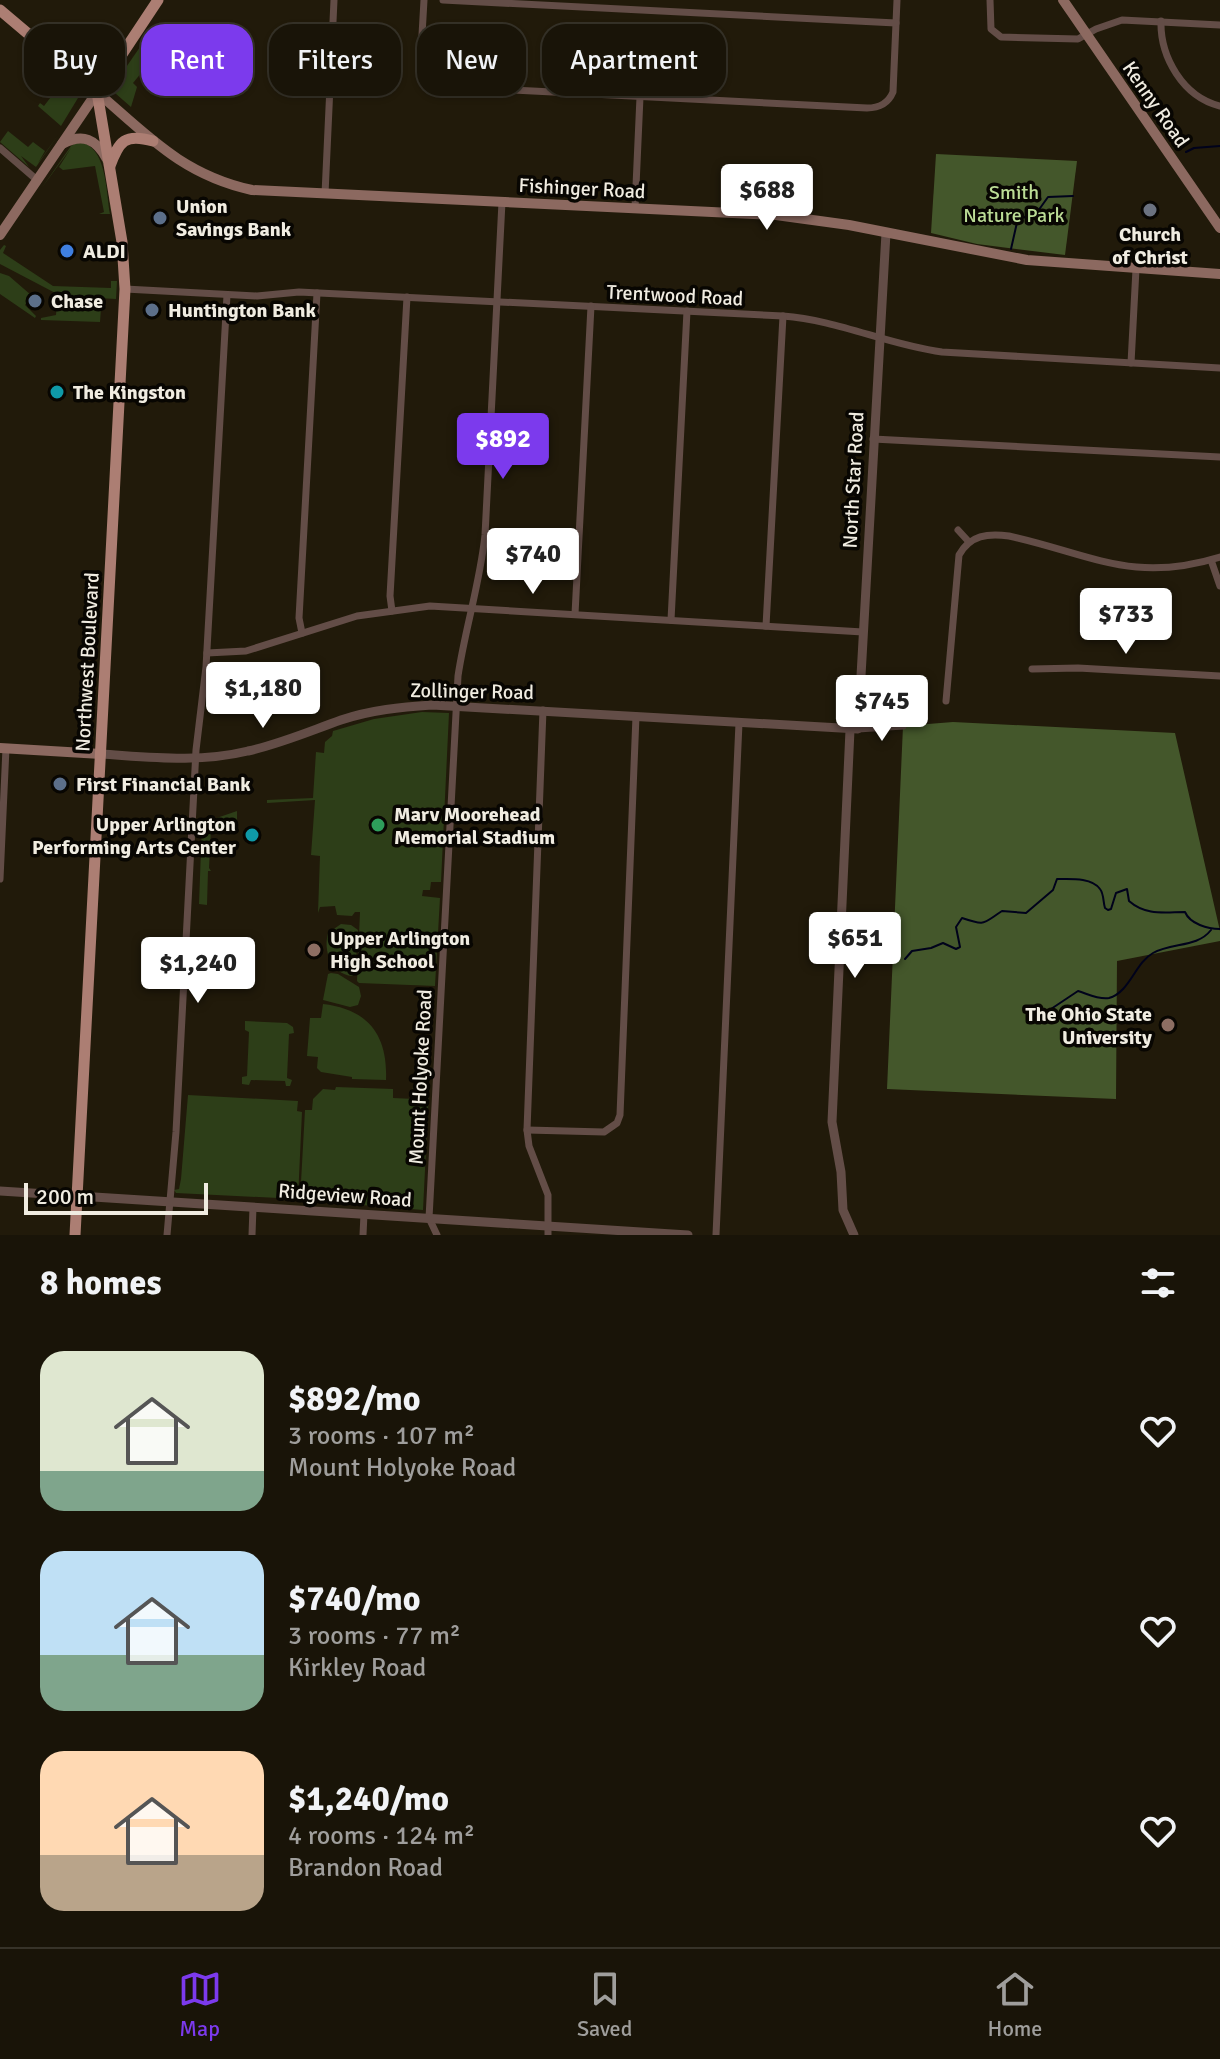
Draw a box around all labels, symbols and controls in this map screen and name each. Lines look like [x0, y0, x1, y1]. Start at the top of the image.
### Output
chip: Buy [24, 24, 125, 96]
chip: Rent [141, 24, 253, 96]
chip: Filters [269, 24, 401, 96]
chip: New [417, 24, 526, 96]
chip: Apartment [542, 24, 726, 96]
street label: Kenny Road [1117, 56, 1194, 152]
pin: $688 [720, 164, 814, 232]
street label: Fishinger Road [518, 173, 646, 204]
text: $688 [739, 174, 795, 206]
park label: Smith Nature Park [963, 180, 1065, 228]
place label: Union Savings Bank [176, 194, 292, 242]
marker: Church of Christ [1141, 201, 1159, 219]
marker: Union Savings Bank [151, 209, 169, 227]
place label: Church of Christ [1112, 222, 1188, 270]
place label: ALDI [83, 239, 126, 264]
marker: ALDI [58, 242, 76, 260]
street label: Trentwood Road [606, 279, 744, 312]
place label: Chase [51, 289, 103, 314]
marker: Chase [26, 292, 44, 310]
place label: Huntington Bank [168, 298, 316, 323]
marker: Huntington Bank [143, 301, 161, 319]
place label: The Kingston [73, 380, 186, 405]
marker: The Kingston [48, 383, 66, 401]
street label: North Star Road [837, 411, 870, 549]
pin: $892 [456, 413, 550, 481]
text: $892 [475, 423, 531, 455]
pin: $740 [486, 528, 580, 596]
text: $740 [505, 538, 561, 570]
street label: Northwest Boulevard [70, 572, 105, 752]
pin: $733 [1079, 588, 1173, 656]
text: $733 [1098, 598, 1154, 630]
pin: $1,180 [198, 662, 328, 730]
text: $1,180 [224, 672, 302, 704]
pin: $745 [835, 675, 929, 743]
street label: Zollinger Road [410, 678, 534, 705]
text: $745 [854, 685, 910, 717]
place label: First Financial Bank [76, 772, 251, 797]
marker: First Financial Bank [51, 775, 69, 793]
place label: Marv Moorehead Memorial Stadium [394, 802, 555, 850]
place label: Upper Arlington Performing Arts Center [32, 812, 236, 860]
marker: Marv Moorehead Memorial Stadium [369, 816, 387, 834]
marker: Upper Arlington Performing Arts Center [243, 826, 261, 844]
pin: $651 [808, 912, 902, 980]
text: $651 [827, 922, 883, 954]
place label: Upper Arlington High School [330, 926, 470, 974]
pin: $1,240 [133, 937, 263, 1005]
marker: Upper Arlington High School [305, 941, 323, 959]
text: $1,240 [159, 947, 237, 979]
street label: Mount Holyoke Road [403, 989, 438, 1165]
place label: The Ohio State University [1026, 1002, 1152, 1050]
marker: The Ohio State University [1159, 1016, 1177, 1034]
street label: Ridgeview Road [277, 1178, 413, 1213]
scale bar [24, 1179, 208, 1215]
text: 200 m [36, 1183, 94, 1210]
icon: filters [1136, 1261, 1180, 1305]
text: 8 homes [40, 1262, 161, 1304]
text: $892/mo [288, 1378, 421, 1420]
icon: home [104, 1383, 200, 1479]
icon: heart [1136, 1409, 1180, 1453]
text: 3 rooms · 107 m² [288, 1420, 475, 1452]
text: Mount Holyoke Road [288, 1452, 516, 1484]
text: $740/mo [288, 1578, 421, 1620]
icon: home [104, 1583, 200, 1679]
icon: heart [1136, 1609, 1180, 1653]
text: 3 rooms · 77 m² [288, 1620, 461, 1652]
text: Kirkley Road [288, 1652, 426, 1684]
text: $1,240/mo [288, 1778, 449, 1820]
icon: home [104, 1783, 200, 1879]
icon: heart [1136, 1809, 1180, 1853]
text: 4 rooms · 124 m² [288, 1820, 475, 1852]
text: Brandon Road [288, 1852, 443, 1884]
tab: Map [178, 1967, 222, 2042]
tab: Saved [577, 1967, 632, 2042]
tab: Home [988, 1967, 1042, 2042]

